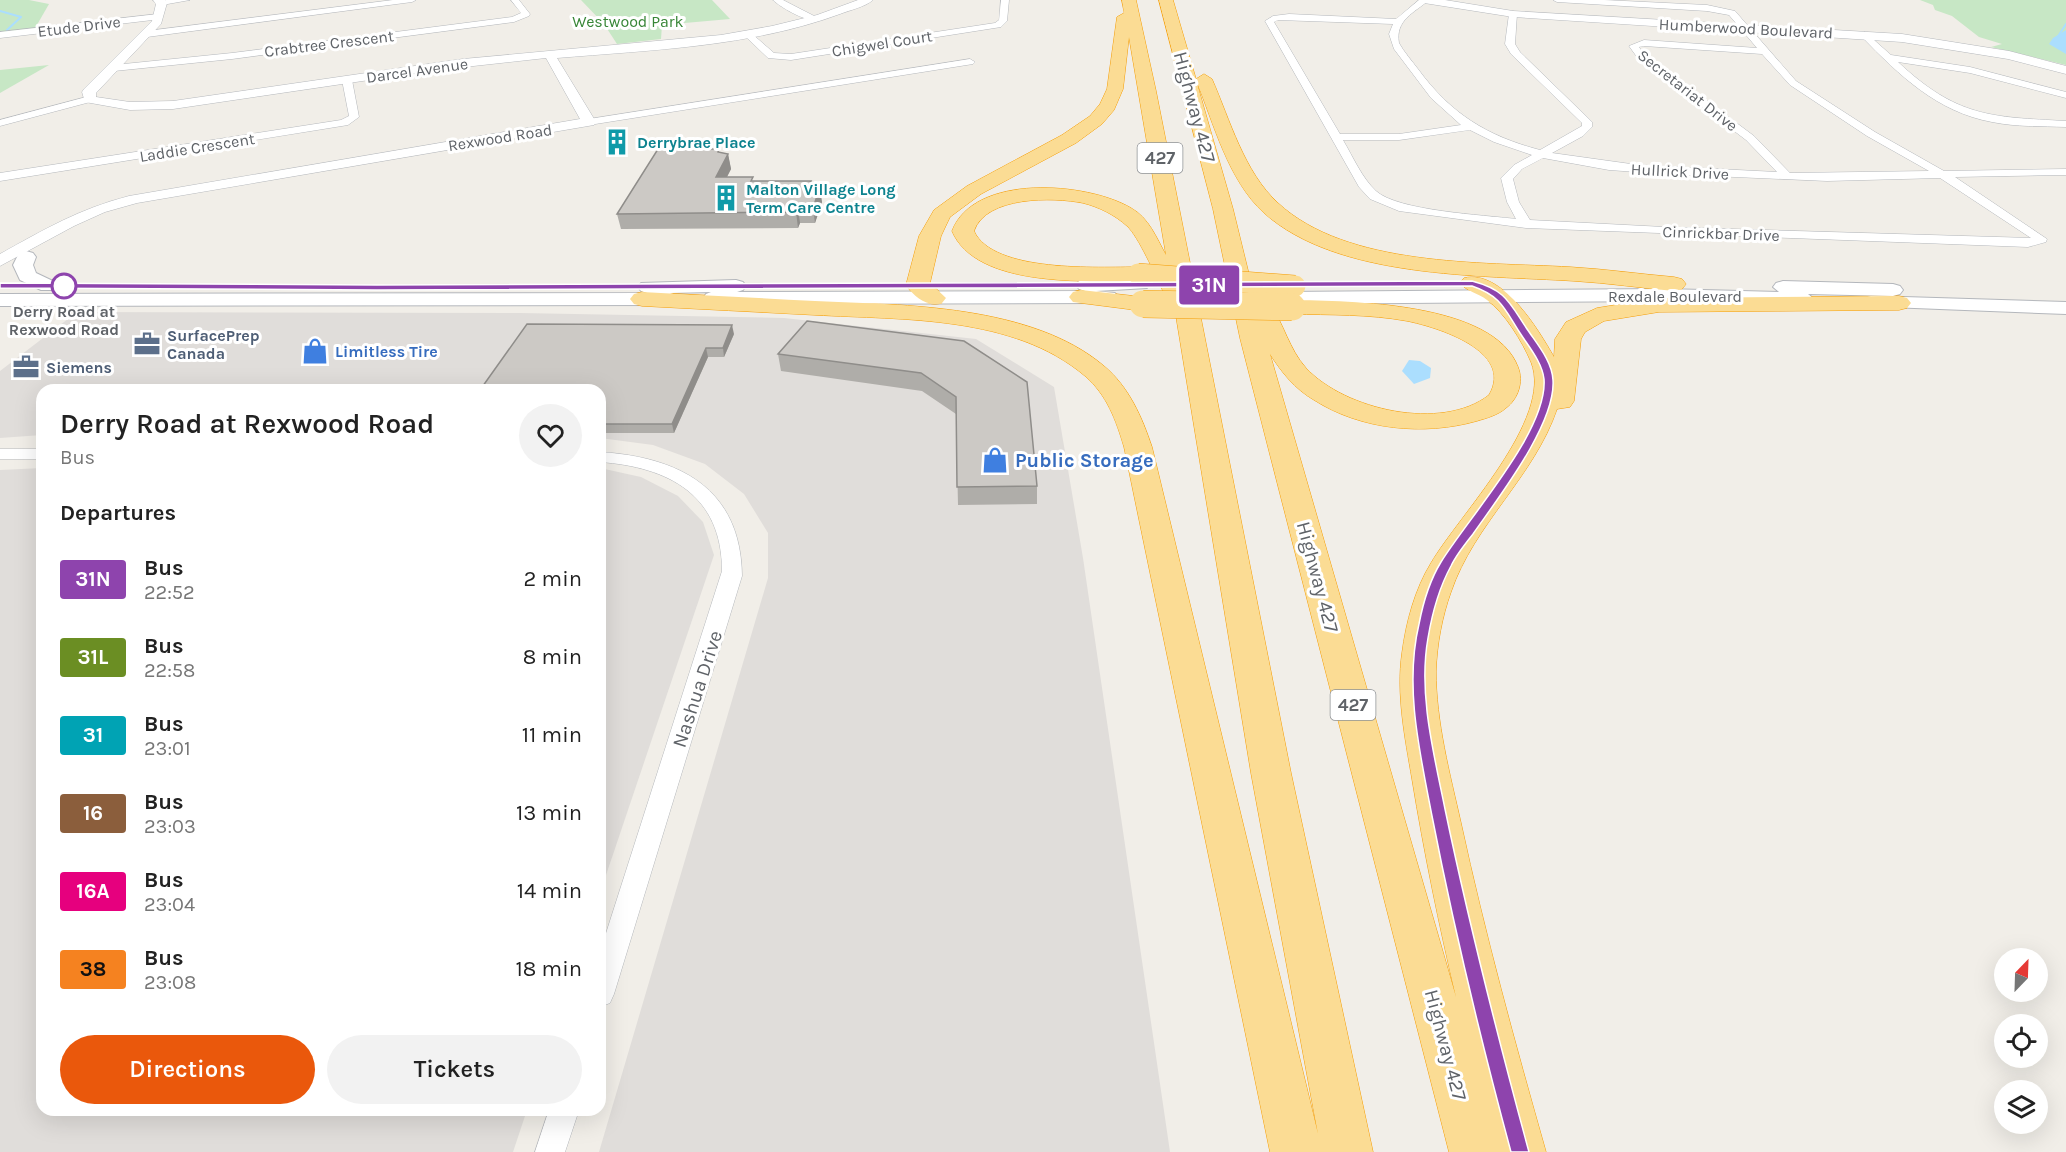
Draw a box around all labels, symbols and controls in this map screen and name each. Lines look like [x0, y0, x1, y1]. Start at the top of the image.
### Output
street label: Etude Drive [36, 12, 122, 41]
park label: Westwood Park [572, 12, 684, 31]
street label: Humberwood Boulevard [1658, 14, 1834, 43]
street label: Crabtree Crescent [263, 26, 395, 61]
street label: Chigwel Court [831, 26, 934, 61]
street label: Secretariat Drive [1634, 46, 1741, 135]
street label: Highway 427 [1169, 49, 1221, 166]
street label: Darcel Avenue [365, 54, 469, 87]
street label: Rexwood Road [447, 120, 554, 155]
building icon: Derrybrae Place [602, 127, 632, 157]
street label: Laddie Crescent [138, 129, 256, 166]
place label: Derrybrae Place [637, 133, 756, 152]
road number: 427 [1138, 143, 1182, 173]
street label: Hullrick Drive [1630, 159, 1730, 184]
place label: Malton Village Long Term Care Centre [746, 180, 896, 217]
building icon: Malton Village Long Term Care Centre [711, 183, 741, 213]
street label: Cinrickbar Drive [1662, 222, 1780, 245]
line badge: 31N [1174, 266, 1244, 304]
marker: Derry Road at Rexwood Road [51, 273, 77, 299]
text: 31N [1191, 273, 1227, 297]
street label: Rexdale Boulevard [1608, 287, 1742, 306]
place label: Derry Road at Rexwood Road [9, 302, 119, 339]
place label: SurfacePrep Canada [167, 326, 260, 363]
office icon: SurfacePrep Canada [132, 329, 162, 359]
shop icon: Limitless Tire [300, 336, 330, 366]
place label: Limitless Tire [335, 342, 438, 361]
office icon: Siemens [11, 352, 41, 382]
place label: Siemens [46, 358, 112, 377]
button: heart [519, 404, 582, 467]
text: Derry Road at Rexwood Road [60, 407, 434, 440]
shop icon: Public Storage [980, 445, 1010, 475]
text: Bus [60, 446, 95, 469]
place label: Public Storage [1015, 449, 1153, 472]
text: Departures [60, 500, 176, 526]
street label: Highway 427 [1292, 519, 1344, 636]
text: Bus [144, 555, 184, 581]
text: 2 min [524, 566, 582, 592]
text: 31N [75, 567, 111, 591]
text: 22:52 [144, 581, 195, 604]
street label: Nashua Drive [668, 628, 727, 751]
text: Bus [144, 633, 184, 659]
text: 8 min [523, 644, 582, 670]
text: 31L [78, 645, 108, 669]
text: 22:58 [144, 659, 195, 682]
road number: 427 [1330, 690, 1376, 720]
text: Bus [144, 711, 184, 737]
text: 11 min [522, 722, 582, 748]
text: 31 [83, 723, 103, 747]
text: 23:01 [144, 737, 191, 760]
text: Bus [144, 789, 184, 815]
text: 13 min [516, 800, 582, 826]
text: 16 [83, 801, 103, 825]
text: 23:03 [144, 815, 196, 838]
text: Bus [144, 867, 184, 893]
text: 14 min [517, 878, 582, 904]
text: 16A [76, 879, 110, 903]
text: 23:04 [144, 893, 195, 916]
text: Bus [144, 945, 184, 971]
north arrow [1994, 948, 2048, 1002]
map controls [1994, 948, 2048, 1134]
text: 18 min [516, 956, 582, 982]
text: 38 [80, 957, 106, 981]
text: 23:08 [144, 971, 196, 994]
street label: Highway 427 [1420, 987, 1472, 1104]
button: locate [1994, 1014, 2048, 1068]
button: Directions [60, 1035, 315, 1104]
button: Tickets [327, 1035, 582, 1104]
button: layers [1994, 1080, 2048, 1134]

